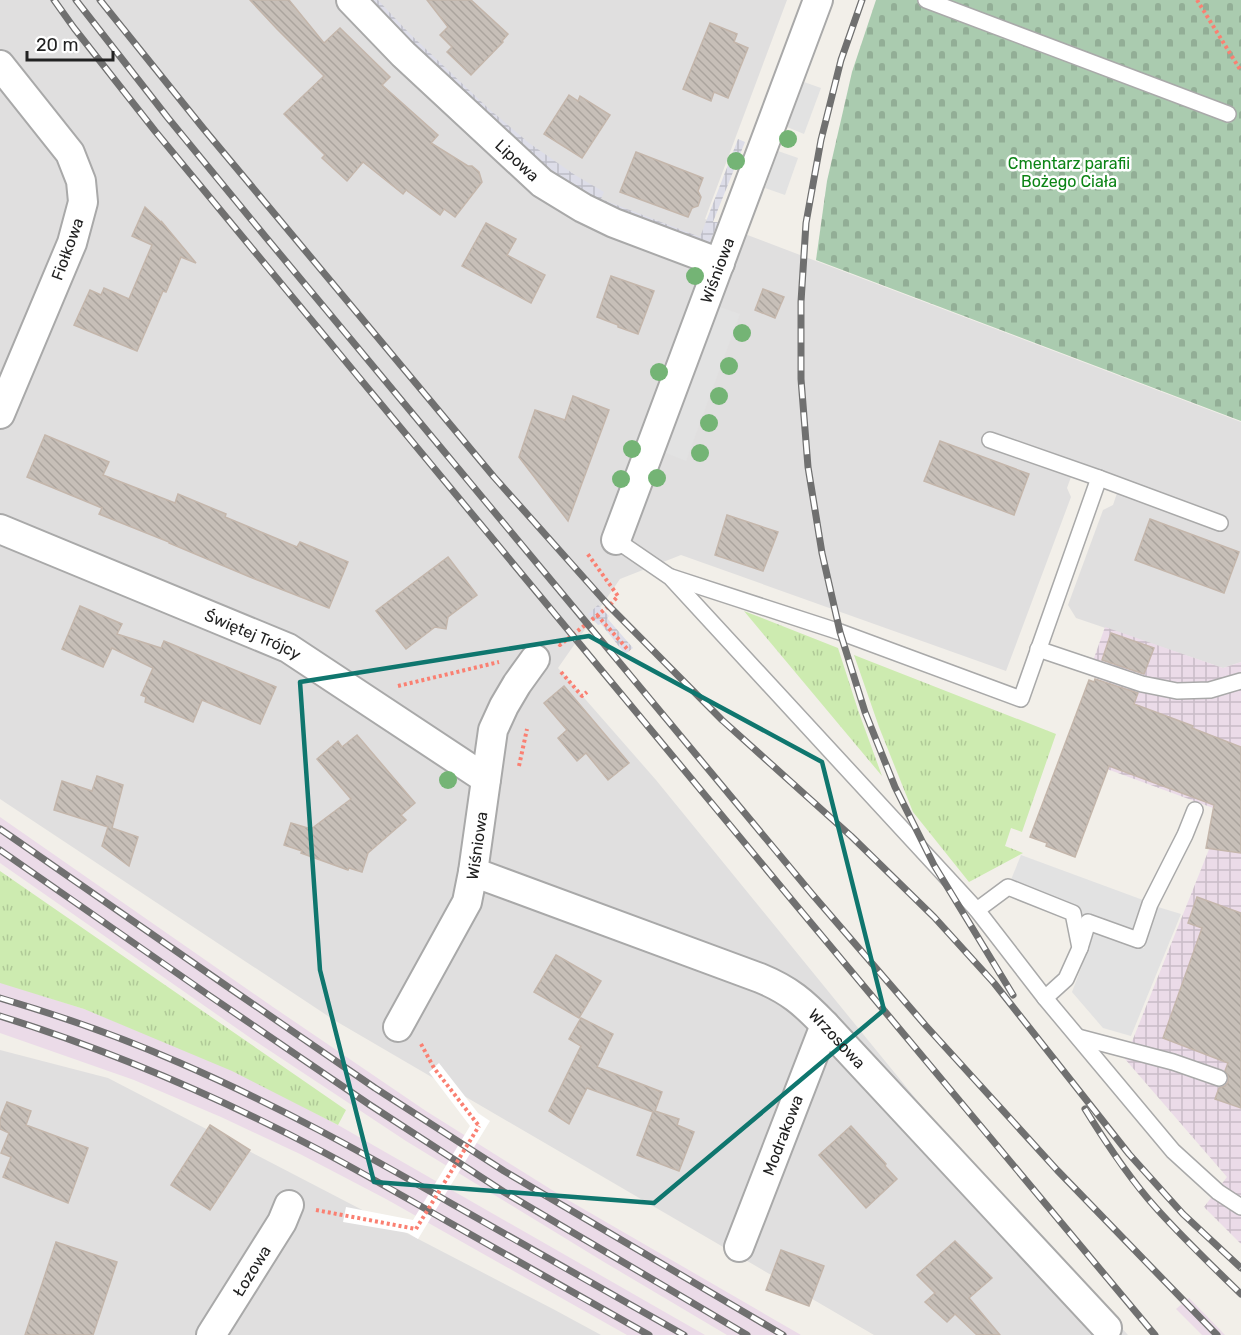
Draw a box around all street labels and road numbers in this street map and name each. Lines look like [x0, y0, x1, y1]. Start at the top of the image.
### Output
street label: Lipowa [491, 136, 543, 185]
street label: Fiołkowa [47, 215, 88, 283]
street label: Wiśniowa [696, 235, 738, 306]
street label: Świętej Trójcy [202, 605, 305, 664]
street label: Wiśniowa [463, 810, 491, 882]
street label: Wrzosowa [804, 1005, 869, 1072]
street label: Modrakowa [759, 1092, 807, 1178]
street label: Łozowa [229, 1242, 275, 1300]

